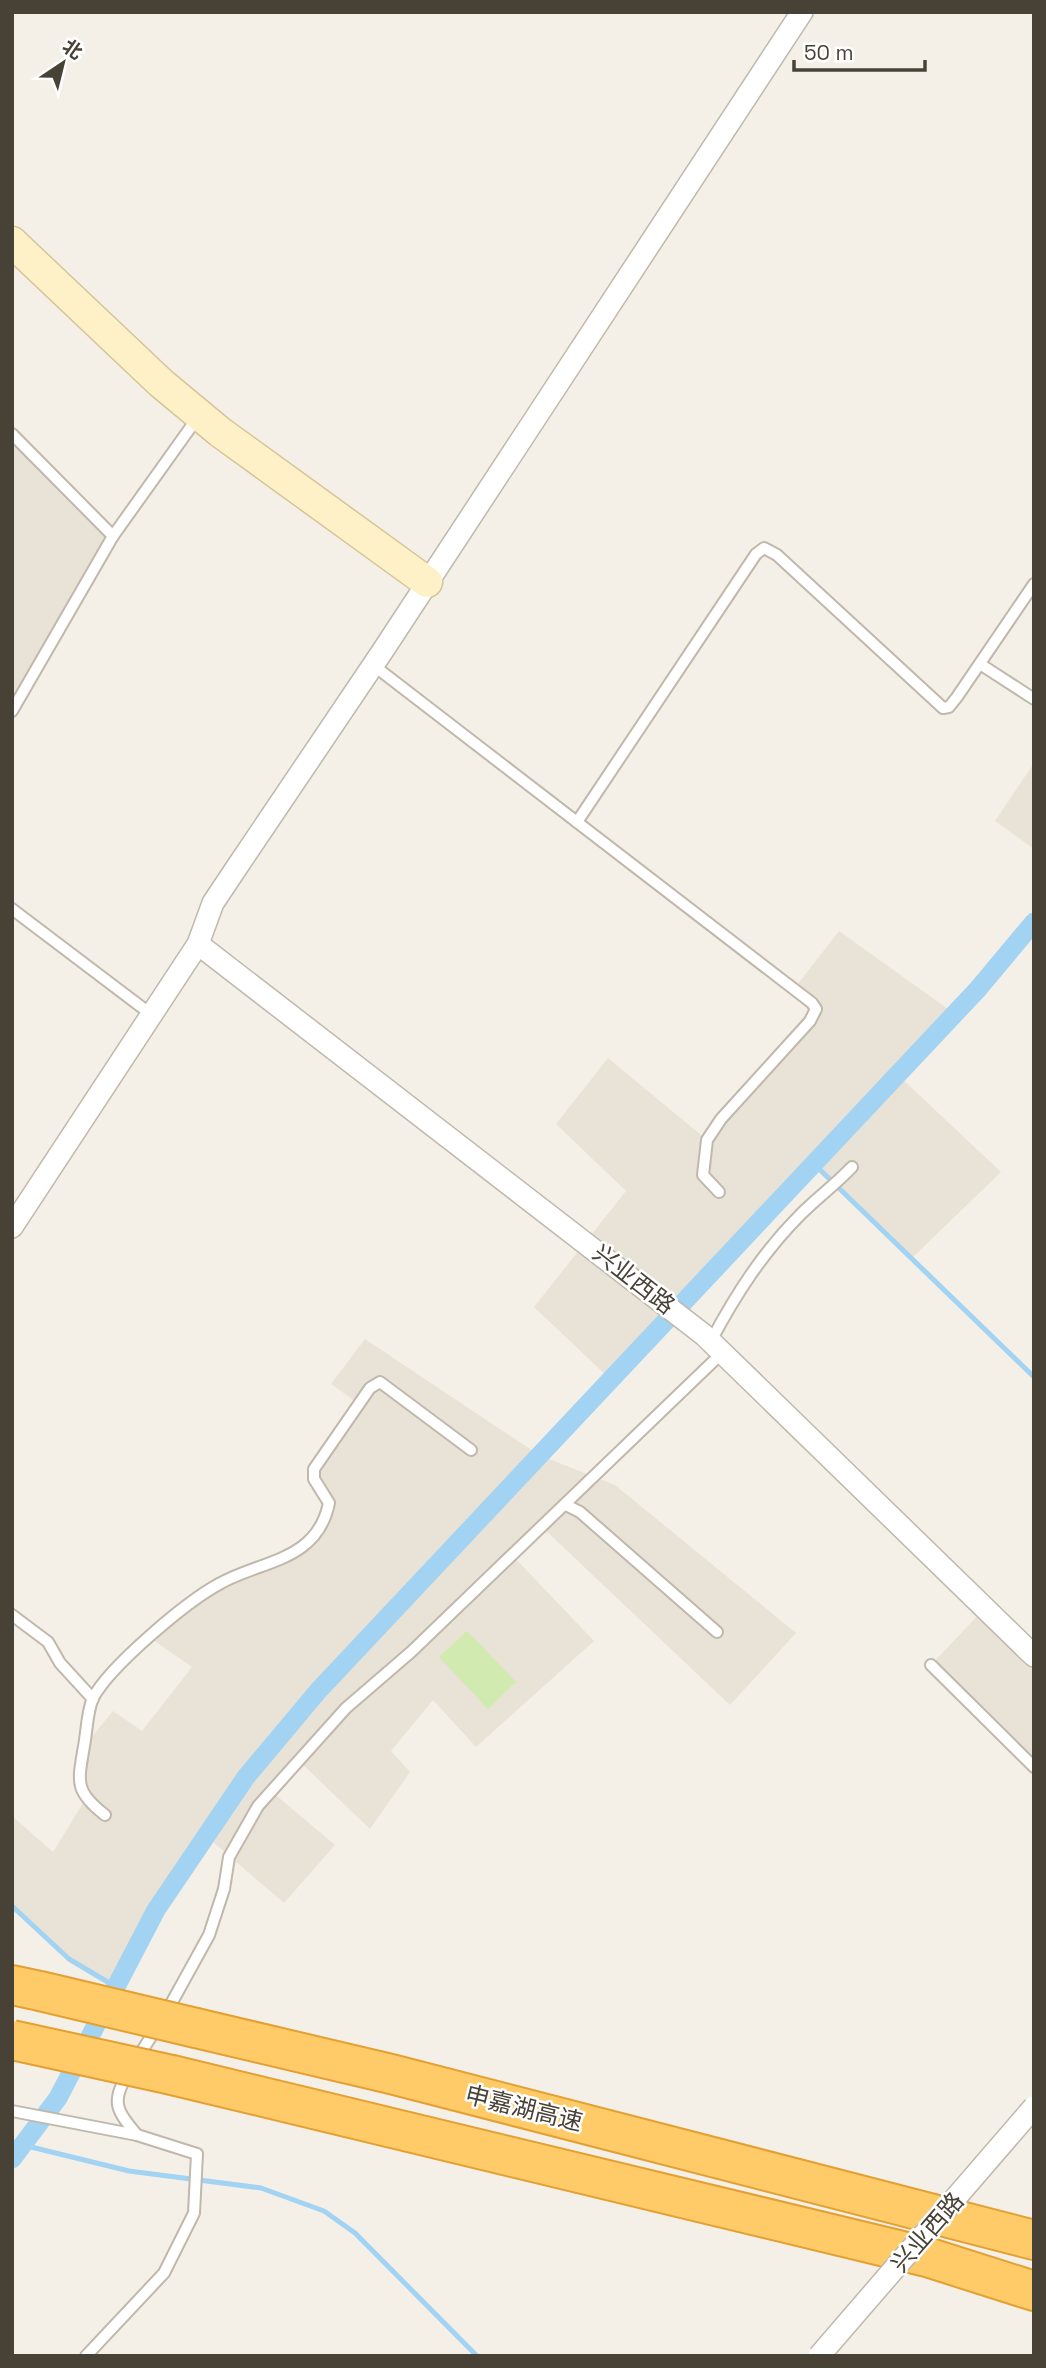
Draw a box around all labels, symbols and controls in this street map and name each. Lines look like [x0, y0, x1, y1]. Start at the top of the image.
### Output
north arrow [28, 28, 98, 98]
scale bar [794, 28, 925, 72]
text: 北 [58, 34, 87, 65]
text: 50 m [804, 39, 854, 66]
street label: 兴业西路 [587, 1237, 681, 1321]
street label: 申嘉湖高速 [462, 2078, 586, 2138]
street label: 兴业西路 [884, 2186, 970, 2278]

